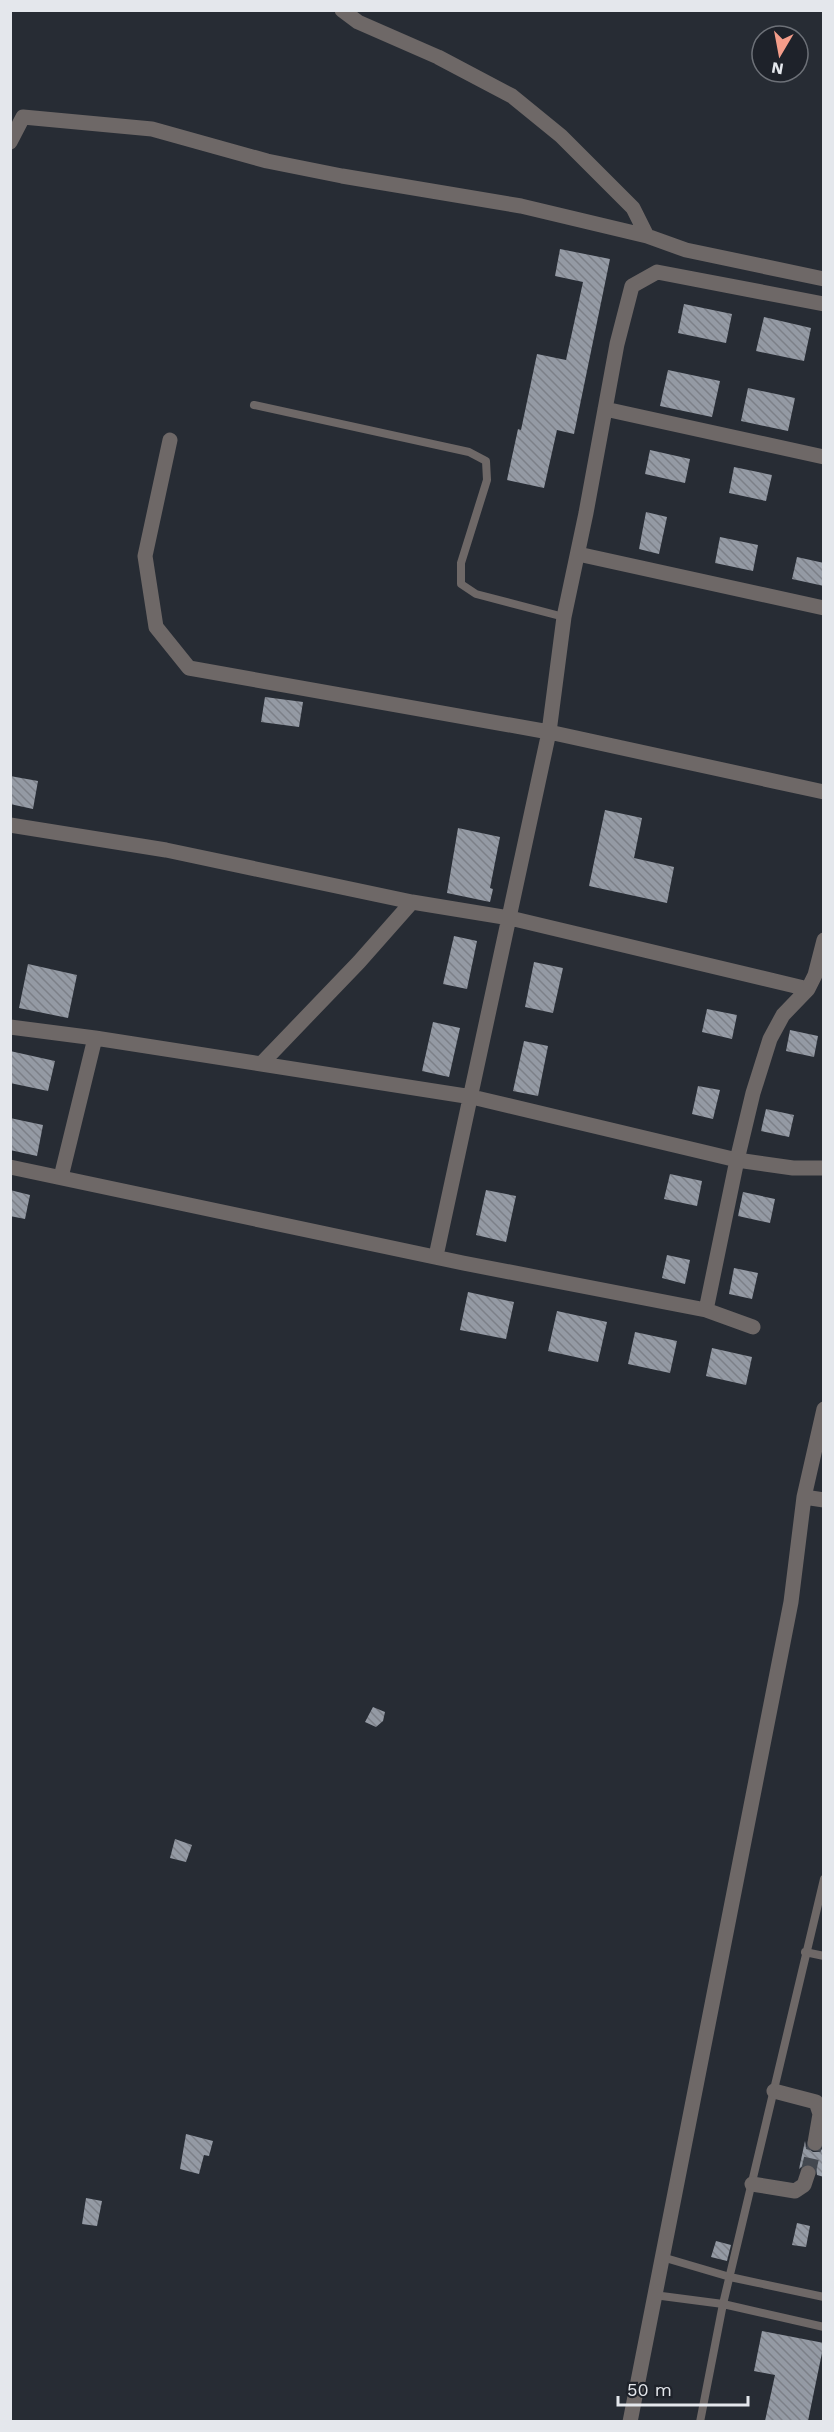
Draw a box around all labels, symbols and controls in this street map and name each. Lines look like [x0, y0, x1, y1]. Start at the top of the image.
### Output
north arrow [750, 24, 810, 84]
text: N [770, 58, 785, 79]
scale bar [618, 2369, 748, 2407]
text: 50 m [627, 2379, 672, 2400]

